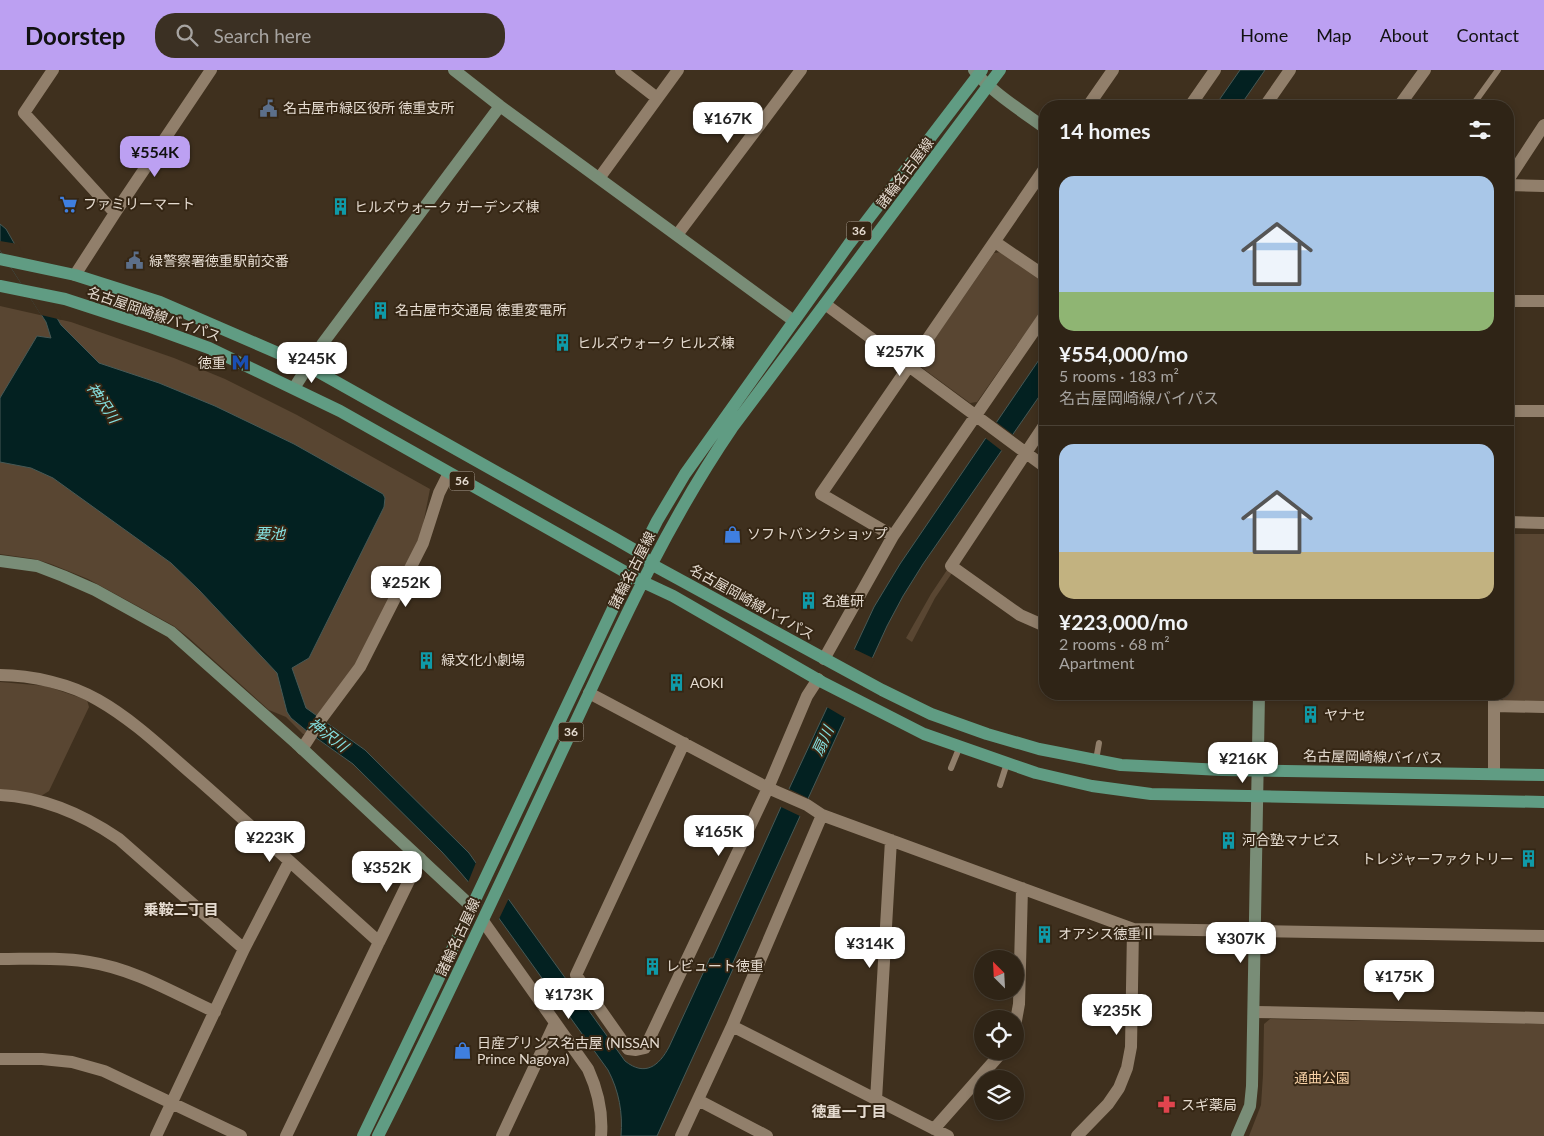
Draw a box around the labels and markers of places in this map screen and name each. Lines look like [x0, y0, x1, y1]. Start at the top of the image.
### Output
public building icon: 名古屋市緑区役所 徳重支所 [259, 98, 279, 118]
place label: 名古屋市緑区役所 徳重支所 [283, 99, 455, 116]
pin: ¥167K [693, 102, 763, 144]
pin: ¥554K [120, 136, 190, 178]
supermarket icon: ファミリーマート [59, 194, 79, 214]
place label: ファミリーマート [83, 195, 195, 212]
building icon: ヒルズウォーク ガーデンズ棟 [330, 197, 350, 217]
place label: ヒルズウォーク ガーデンズ棟 [354, 198, 539, 215]
public building icon: 緑警察署徳重駅前交番 [125, 251, 145, 271]
place label: 緑警察署徳重駅前交番 [149, 252, 289, 269]
building icon: 名古屋市交通局 徳重変電所 [371, 300, 391, 320]
place label: 名古屋市交通局 徳重変電所 [395, 301, 567, 318]
building icon: ヒルズウォーク ヒルズ棟 [553, 333, 573, 353]
place label: ヒルズウォーク ヒルズ棟 [577, 334, 735, 351]
pin: ¥257K [865, 334, 935, 377]
pin: ¥245K [277, 342, 347, 384]
metro station icon: 徳重 [230, 353, 250, 373]
place label: 徳重 [198, 354, 226, 371]
shop icon: ソフトバンクショップ [723, 524, 743, 544]
place label: ソフトバンクショップ [747, 525, 888, 542]
pin: ¥252K [371, 566, 441, 608]
building icon: 名進研 [798, 591, 818, 611]
place label: 名進研 [822, 592, 864, 609]
building icon: 緑文化小劇場 [417, 650, 437, 670]
place label: 緑文化小劇場 [441, 651, 525, 668]
building icon: AOKI [666, 673, 686, 693]
place label: AOKI [690, 674, 724, 691]
building icon: ヤナセ [1300, 705, 1320, 725]
place label: ヤナセ [1324, 706, 1366, 723]
pin: ¥216K [1208, 742, 1278, 784]
pin: ¥165K [684, 814, 754, 857]
pin: ¥223K [235, 820, 305, 863]
building icon: 河合塾マナビス [1218, 830, 1238, 850]
place label: 河合塾マナビス [1242, 831, 1340, 848]
building icon: トレジャーファクトリー [1518, 849, 1538, 869]
pin: ¥352K [352, 850, 422, 893]
place label: トレジャーファクトリー [1362, 850, 1514, 867]
pin: ¥307K [1206, 922, 1276, 964]
building icon: オアシス徳重Ⅱ [1034, 924, 1054, 944]
place label: オアシス徳重Ⅱ [1058, 925, 1155, 942]
pin: ¥314K [835, 926, 905, 969]
building icon: レビュート徳重 [642, 956, 662, 976]
place label: レビュート徳重 [666, 957, 764, 974]
pin: ¥175K [1364, 960, 1434, 1002]
pin: ¥173K [534, 978, 604, 1020]
pin: ¥235K [1082, 994, 1152, 1036]
place label: 日産プリンス名古屋 (NISSAN Prince Nagoya) [477, 1034, 660, 1067]
shop icon: 日産プリンス名古屋 (NISSAN Prince Nagoya) [453, 1041, 473, 1061]
pharmacy icon: スギ薬局 [1157, 1095, 1177, 1115]
place label: スギ薬局 [1181, 1096, 1237, 1113]

